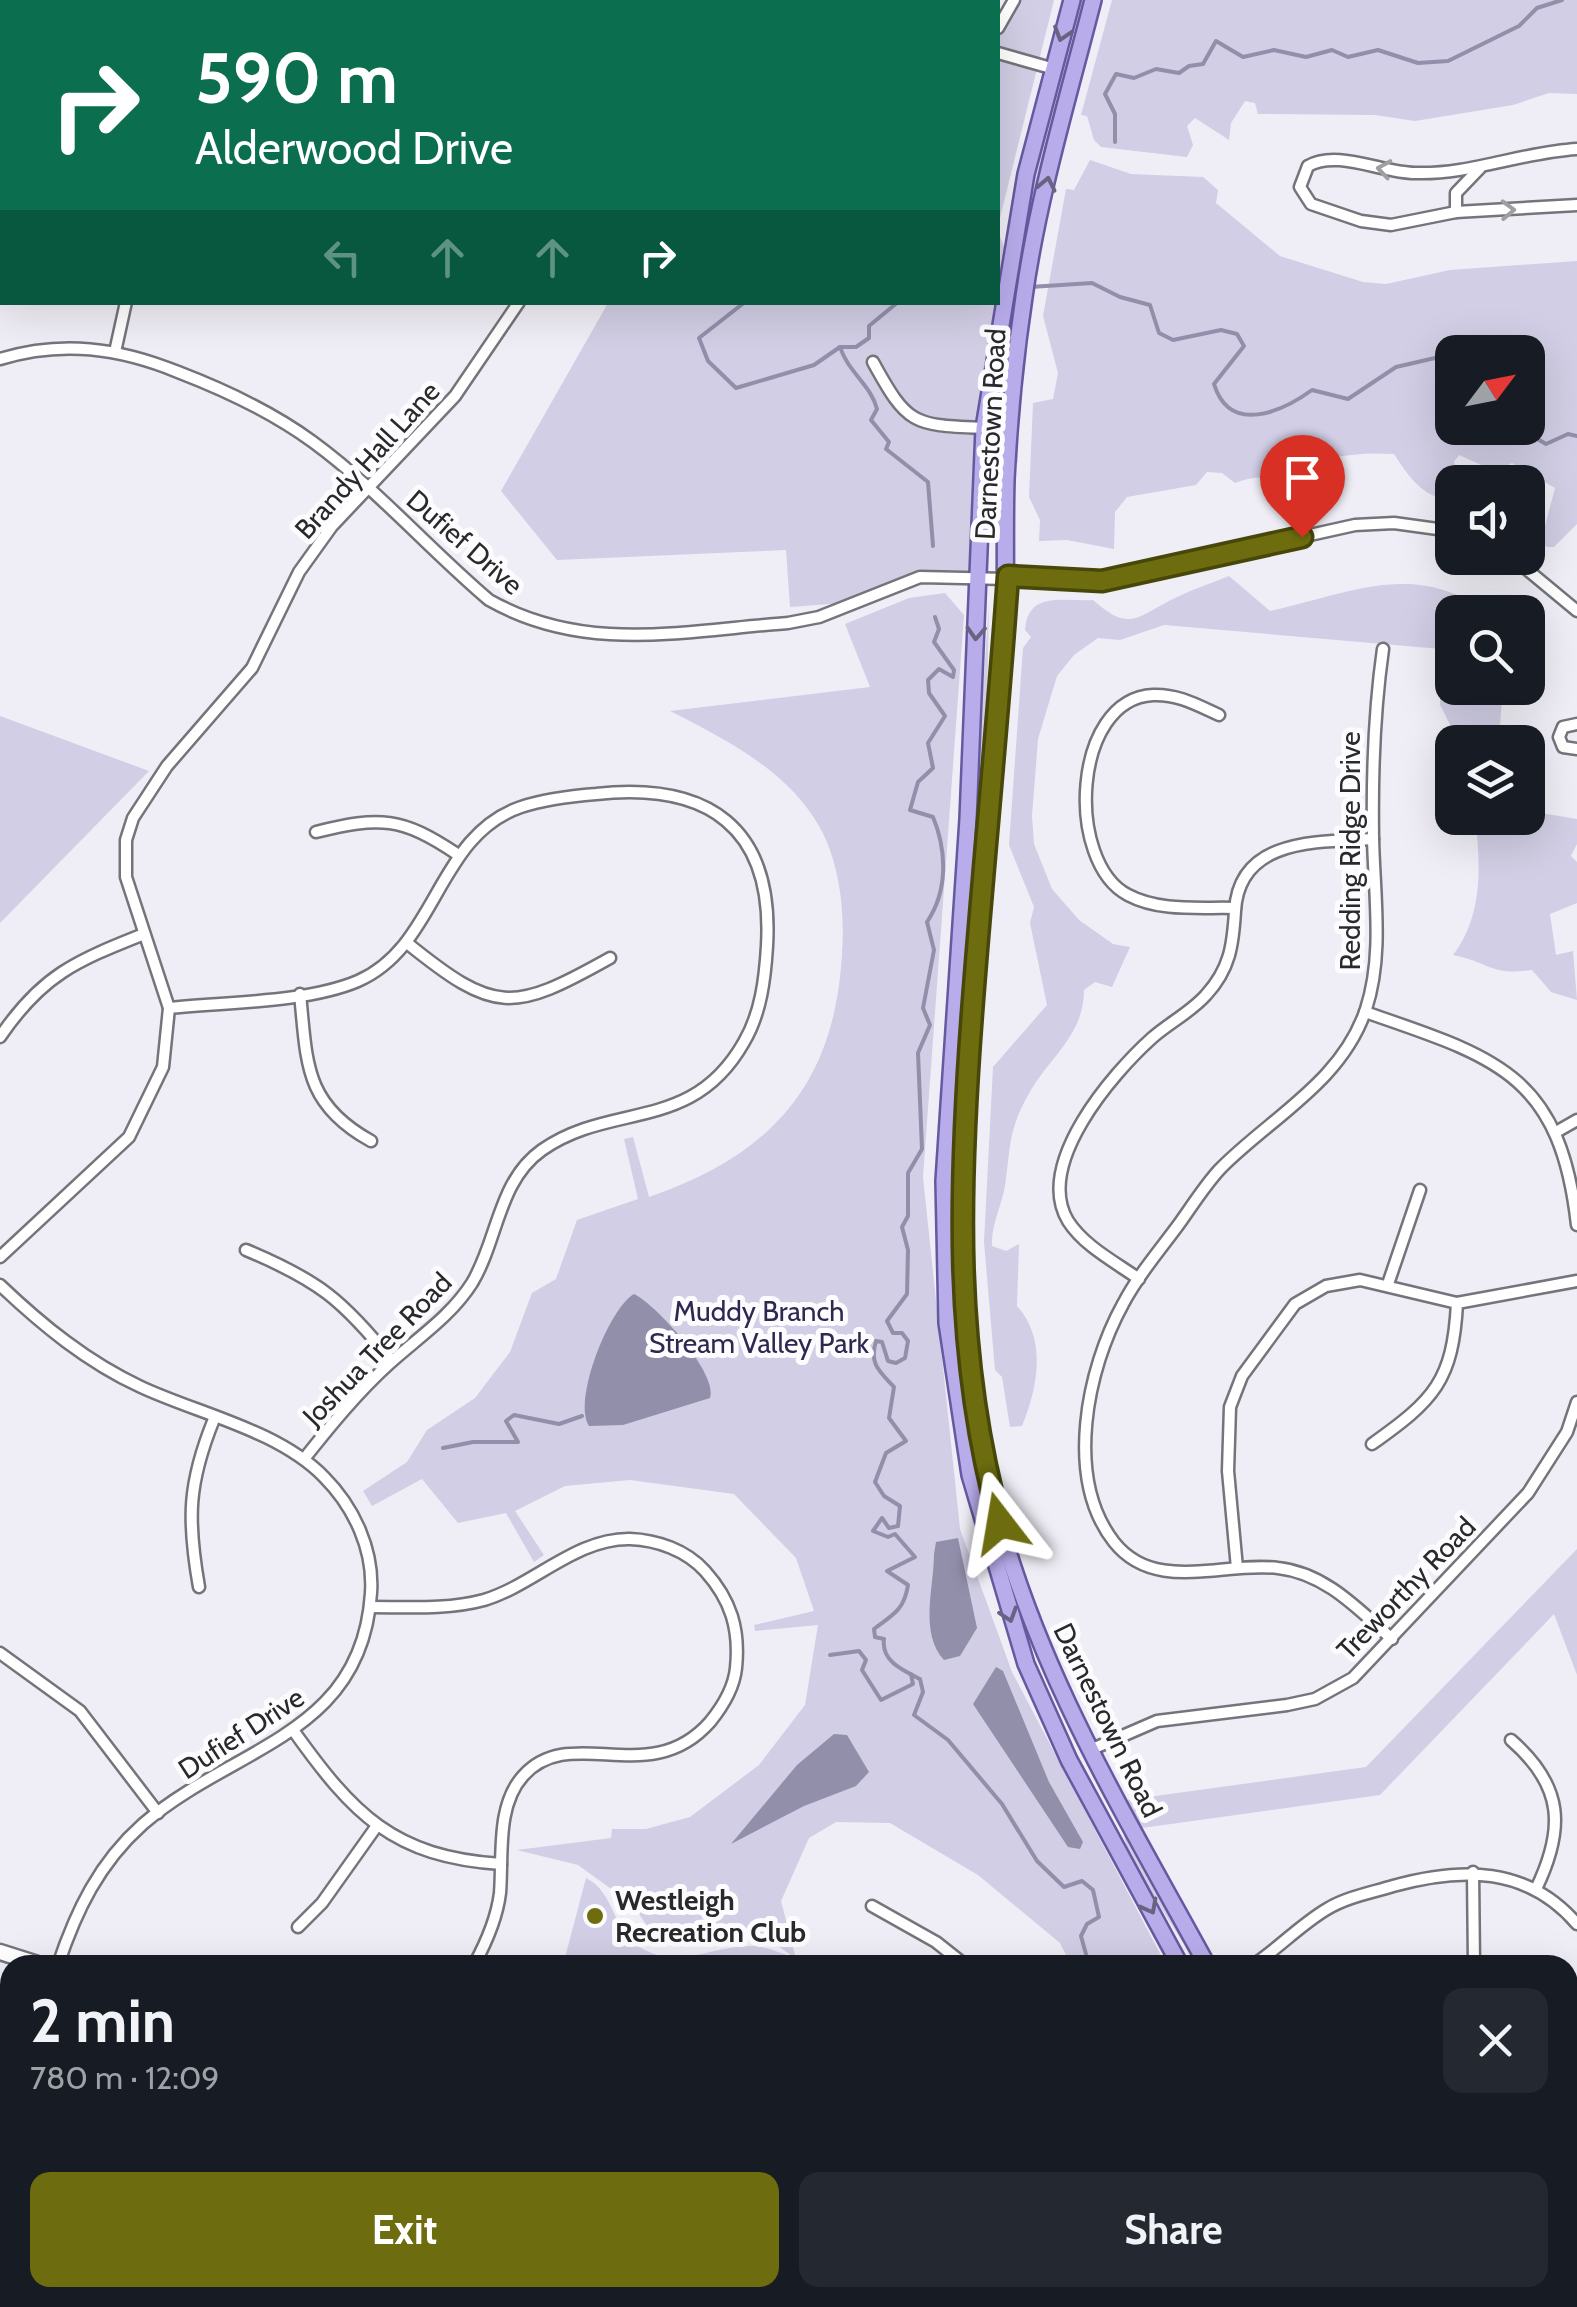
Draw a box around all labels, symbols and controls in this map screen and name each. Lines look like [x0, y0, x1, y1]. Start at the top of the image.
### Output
one-way arrow [1053, 25, 1074, 42]
text: 590 m [195, 35, 398, 121]
icon: right [30, 40, 160, 170]
text: Alderwood Drive [195, 121, 513, 175]
one-way arrow [1376, 160, 1392, 181]
one-way arrow [1036, 176, 1057, 193]
one-way arrow [1501, 200, 1517, 221]
icon: left [315, 230, 370, 285]
icon: ahead [420, 230, 475, 285]
icon: ahead [525, 230, 580, 285]
icon: right [630, 230, 685, 285]
street label: Darnestown Road [967, 327, 1013, 541]
north arrow [1435, 335, 1545, 445]
map controls [1435, 335, 1545, 835]
street label: Brandy Hall Lane [287, 374, 447, 546]
pin [1260, 435, 1345, 538]
icon: arrive [1275, 450, 1330, 505]
button: sound [1435, 465, 1545, 575]
street label: Dufief Drive [400, 482, 530, 602]
button: search [1435, 595, 1545, 705]
one-way arrow [966, 626, 987, 642]
button: layers [1435, 725, 1545, 835]
street label: Redding Ridge Drive [1333, 731, 1367, 971]
street label: Joshua Tree Road [295, 1265, 459, 1433]
park label: Muddy Branch Stream Valley Park [649, 1294, 869, 1360]
position arrow [948, 1471, 1052, 1575]
street label: Treworthy Road [1329, 1510, 1483, 1666]
one-way arrow [997, 1605, 1018, 1622]
street label: Darnestown Road [1046, 1617, 1170, 1823]
street label: Dufief Drive [172, 1680, 310, 1786]
place label: Westleigh Recreation Club [615, 1883, 806, 1949]
one-way arrow [1137, 1897, 1157, 1915]
marker: Westleigh Recreation Club [584, 1905, 606, 1927]
text: 2 min [30, 1984, 175, 2057]
button: close [1443, 1988, 1548, 2093]
text: 780 m · 12:09 [30, 2058, 219, 2097]
button: Exit [30, 2172, 779, 2287]
button: Share [799, 2172, 1548, 2287]

